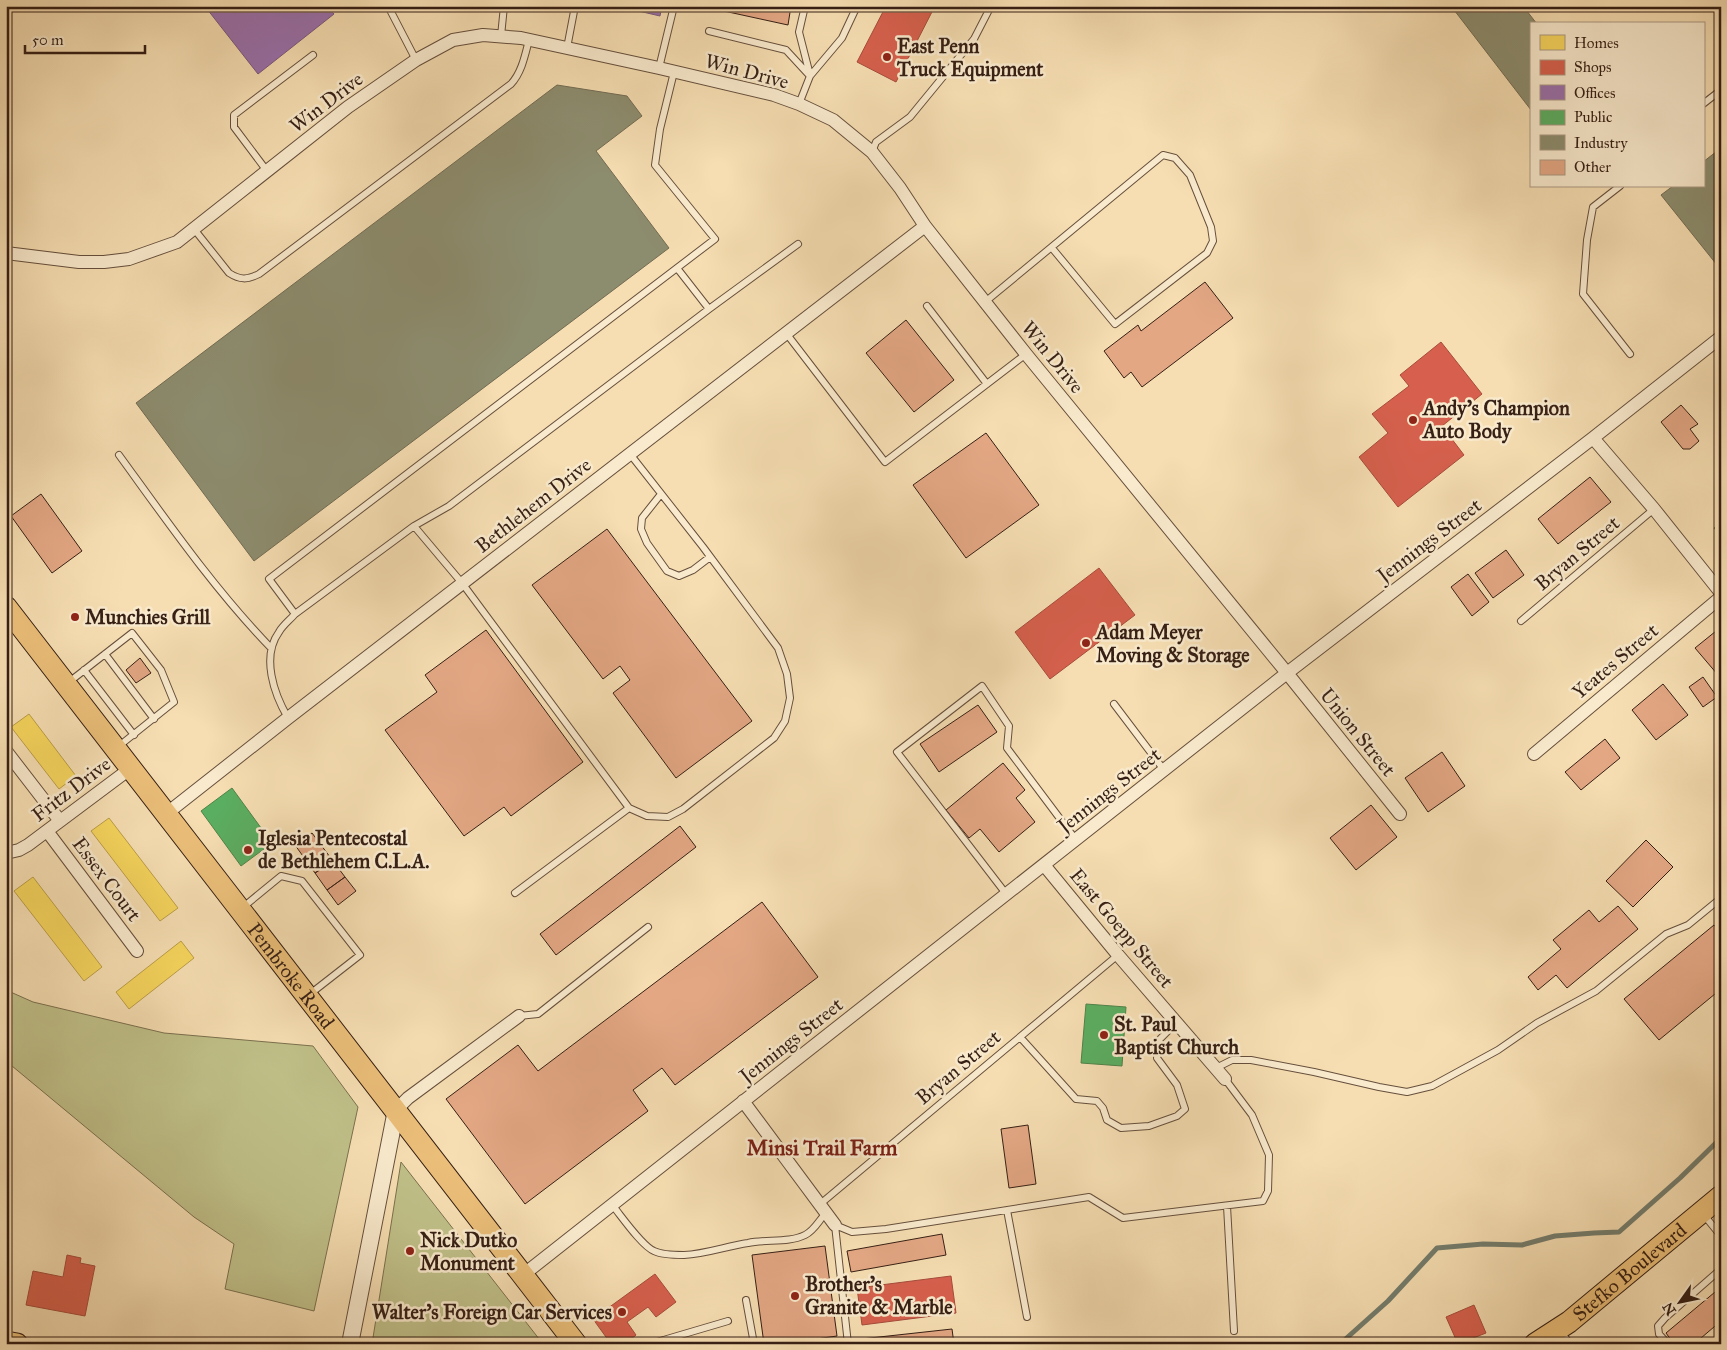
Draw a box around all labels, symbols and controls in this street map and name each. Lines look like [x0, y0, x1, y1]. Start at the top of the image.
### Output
scale bar [25, 22, 145, 54]
legend [1530, 22, 1704, 188]
text: 50 m [32, 31, 64, 49]
place label: East Penn Truck Equipment [896, 34, 1044, 82]
text: Homes [1574, 34, 1619, 52]
street label: Win Drive [702, 48, 792, 94]
marker: East Penn Truck Equipment [881, 51, 893, 63]
text: Shops [1574, 58, 1612, 76]
street label: Win Drive [284, 67, 368, 137]
text: Offices [1574, 84, 1615, 102]
text: Public [1574, 108, 1612, 126]
text: Industry [1574, 134, 1628, 152]
text: Other [1574, 158, 1611, 176]
street label: Win Drive [1017, 316, 1089, 398]
place label: Andy's Champion Auto Body [1421, 396, 1570, 444]
marker: Andy's Champion Auto Body [1407, 414, 1419, 426]
street label: Bethlehem Drive [470, 452, 596, 558]
street label: Jennings Street [1370, 493, 1487, 589]
street label: Bryan Street [1530, 511, 1624, 595]
place label: Munchies Grill [85, 605, 211, 629]
marker: Munchies Grill [69, 611, 81, 623]
street label: Yeates Street [1567, 618, 1663, 704]
place label: Adam Meyer Moving & Storage [1094, 620, 1250, 668]
marker: Adam Meyer Moving & Storage [1080, 637, 1092, 649]
street label: Union Street [1315, 683, 1401, 781]
street label: Jennings Street [1051, 742, 1166, 840]
street label: Fritz Drive [27, 752, 115, 826]
place label: Iglesia Pentecostal de Bethlehem C.L.A. [258, 826, 429, 873]
street label: Essex Court [67, 832, 147, 926]
marker: Iglesia Pentecostal de Bethlehem C.L.A. [242, 844, 254, 856]
street label: East Goepp Street [1065, 863, 1179, 993]
street label: Pembroke Road [243, 918, 340, 1033]
street label: Jennings Street [733, 992, 848, 1090]
place label: St. Paul Baptist Church [1114, 1012, 1240, 1060]
street label: Bryan Street [911, 1025, 1005, 1109]
marker: St. Paul Baptist Church [1098, 1029, 1110, 1041]
district label: Minsi Trail Farm [747, 1135, 898, 1161]
street label: Stefko Boulevard [1568, 1218, 1691, 1326]
place label: Nick Dutko Monument [420, 1228, 517, 1275]
marker: Nick Dutko Monument [404, 1245, 416, 1257]
place label: Brother's Granite & Marble [805, 1272, 953, 1319]
north arrow [1654, 1278, 1704, 1328]
marker: Brother's Granite & Marble [789, 1290, 801, 1302]
text: N [1659, 1299, 1680, 1318]
place label: Walter's Foreign Car Services [372, 1300, 613, 1325]
marker: Walter's Foreign Car Services [616, 1306, 628, 1318]

